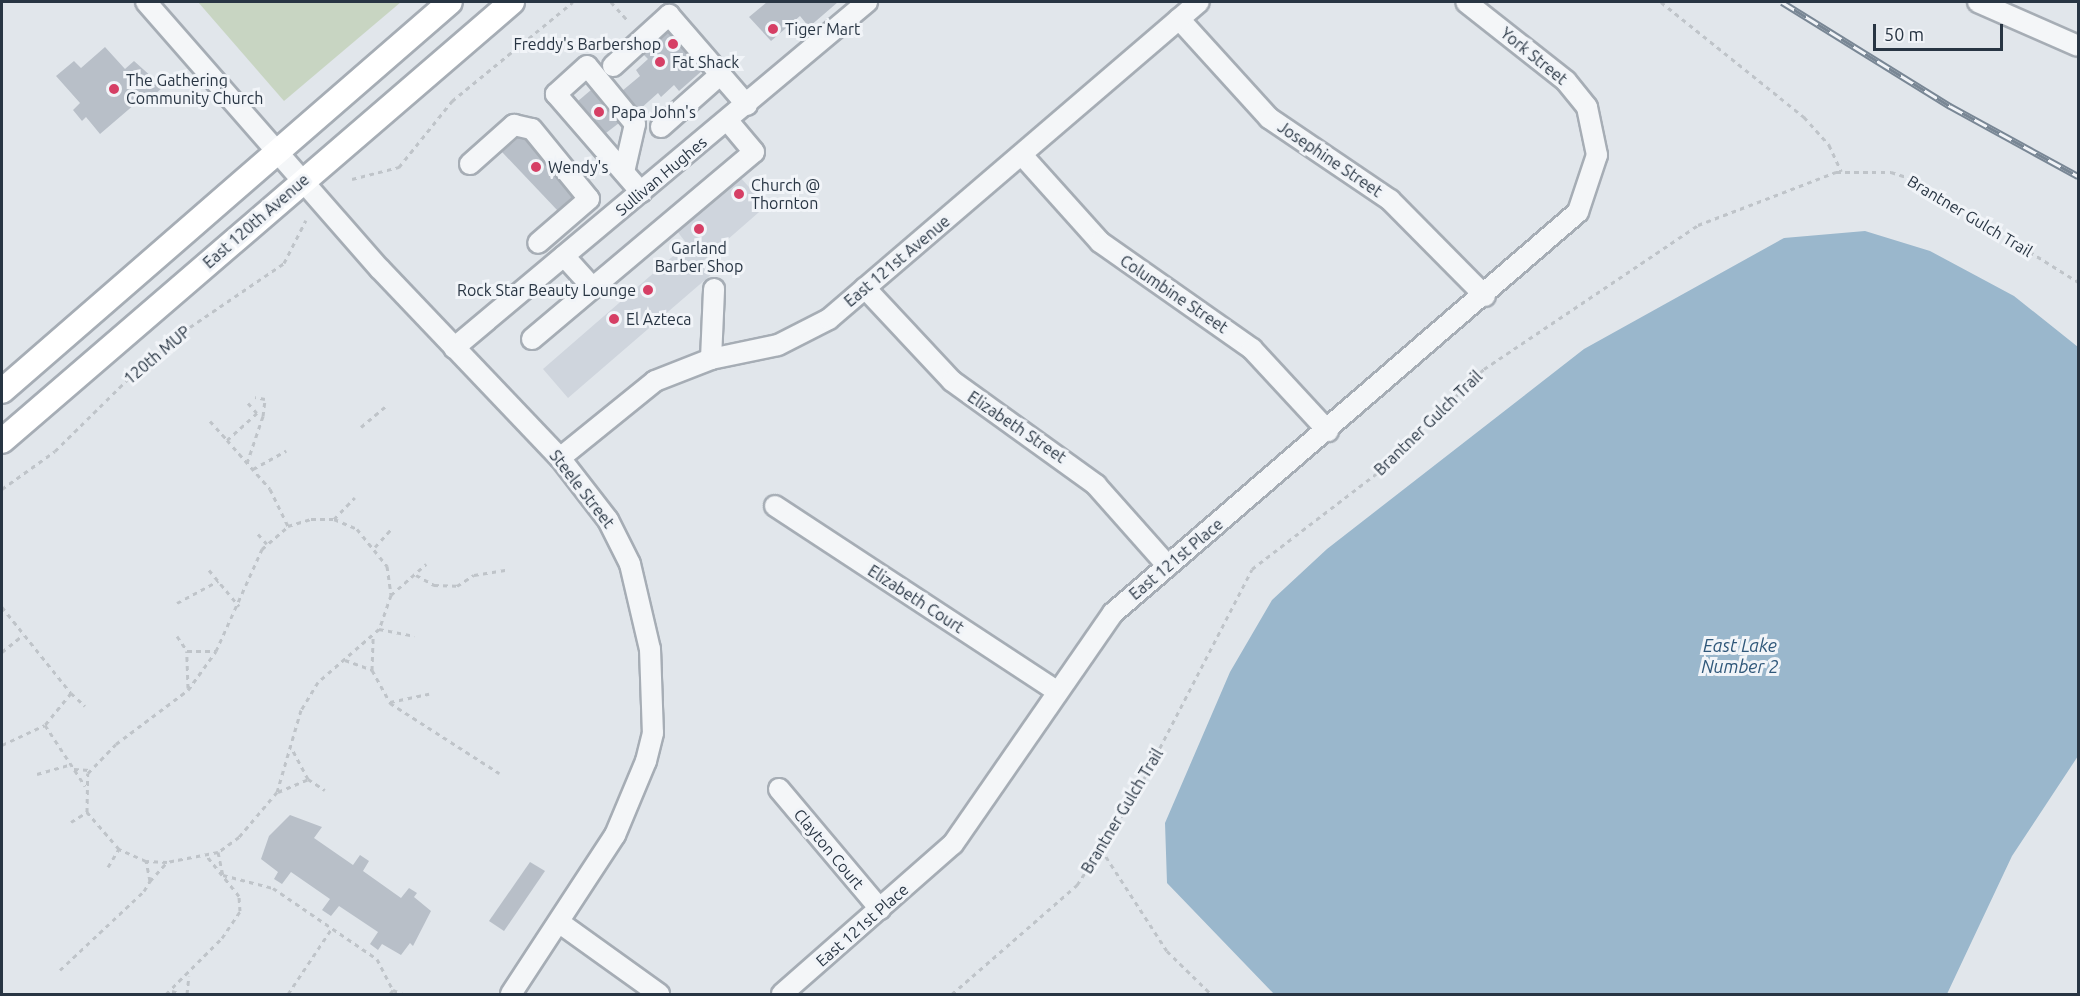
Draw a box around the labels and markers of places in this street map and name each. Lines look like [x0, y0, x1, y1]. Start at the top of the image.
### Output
place label: Tiger Mart [785, 19, 860, 39]
marker: Tiger Mart [766, 22, 780, 36]
place label: Freddy's Barbershop [514, 34, 661, 54]
marker: Freddy's Barbershop [666, 37, 680, 51]
place label: Fat Shack [672, 52, 739, 72]
marker: Fat Shack [653, 55, 667, 69]
place label: The Gathering Community Church [126, 70, 263, 108]
marker: The Gathering Community Church [107, 82, 121, 96]
place label: Papa John's [611, 102, 696, 122]
marker: Papa John's [592, 105, 606, 119]
place label: Wendy's [548, 157, 608, 177]
marker: Wendy's [529, 160, 543, 174]
place label: Church @ Thornton [751, 175, 820, 213]
marker: Church @ Thornton [732, 187, 746, 201]
marker: Garland Barber Shop [692, 222, 706, 236]
place label: Garland Barber Shop [655, 238, 743, 276]
place label: Rock Star Beauty Lounge [457, 280, 636, 300]
marker: Rock Star Beauty Lounge [641, 283, 655, 297]
place label: El Azteca [626, 309, 692, 329]
marker: El Azteca [607, 312, 621, 326]

